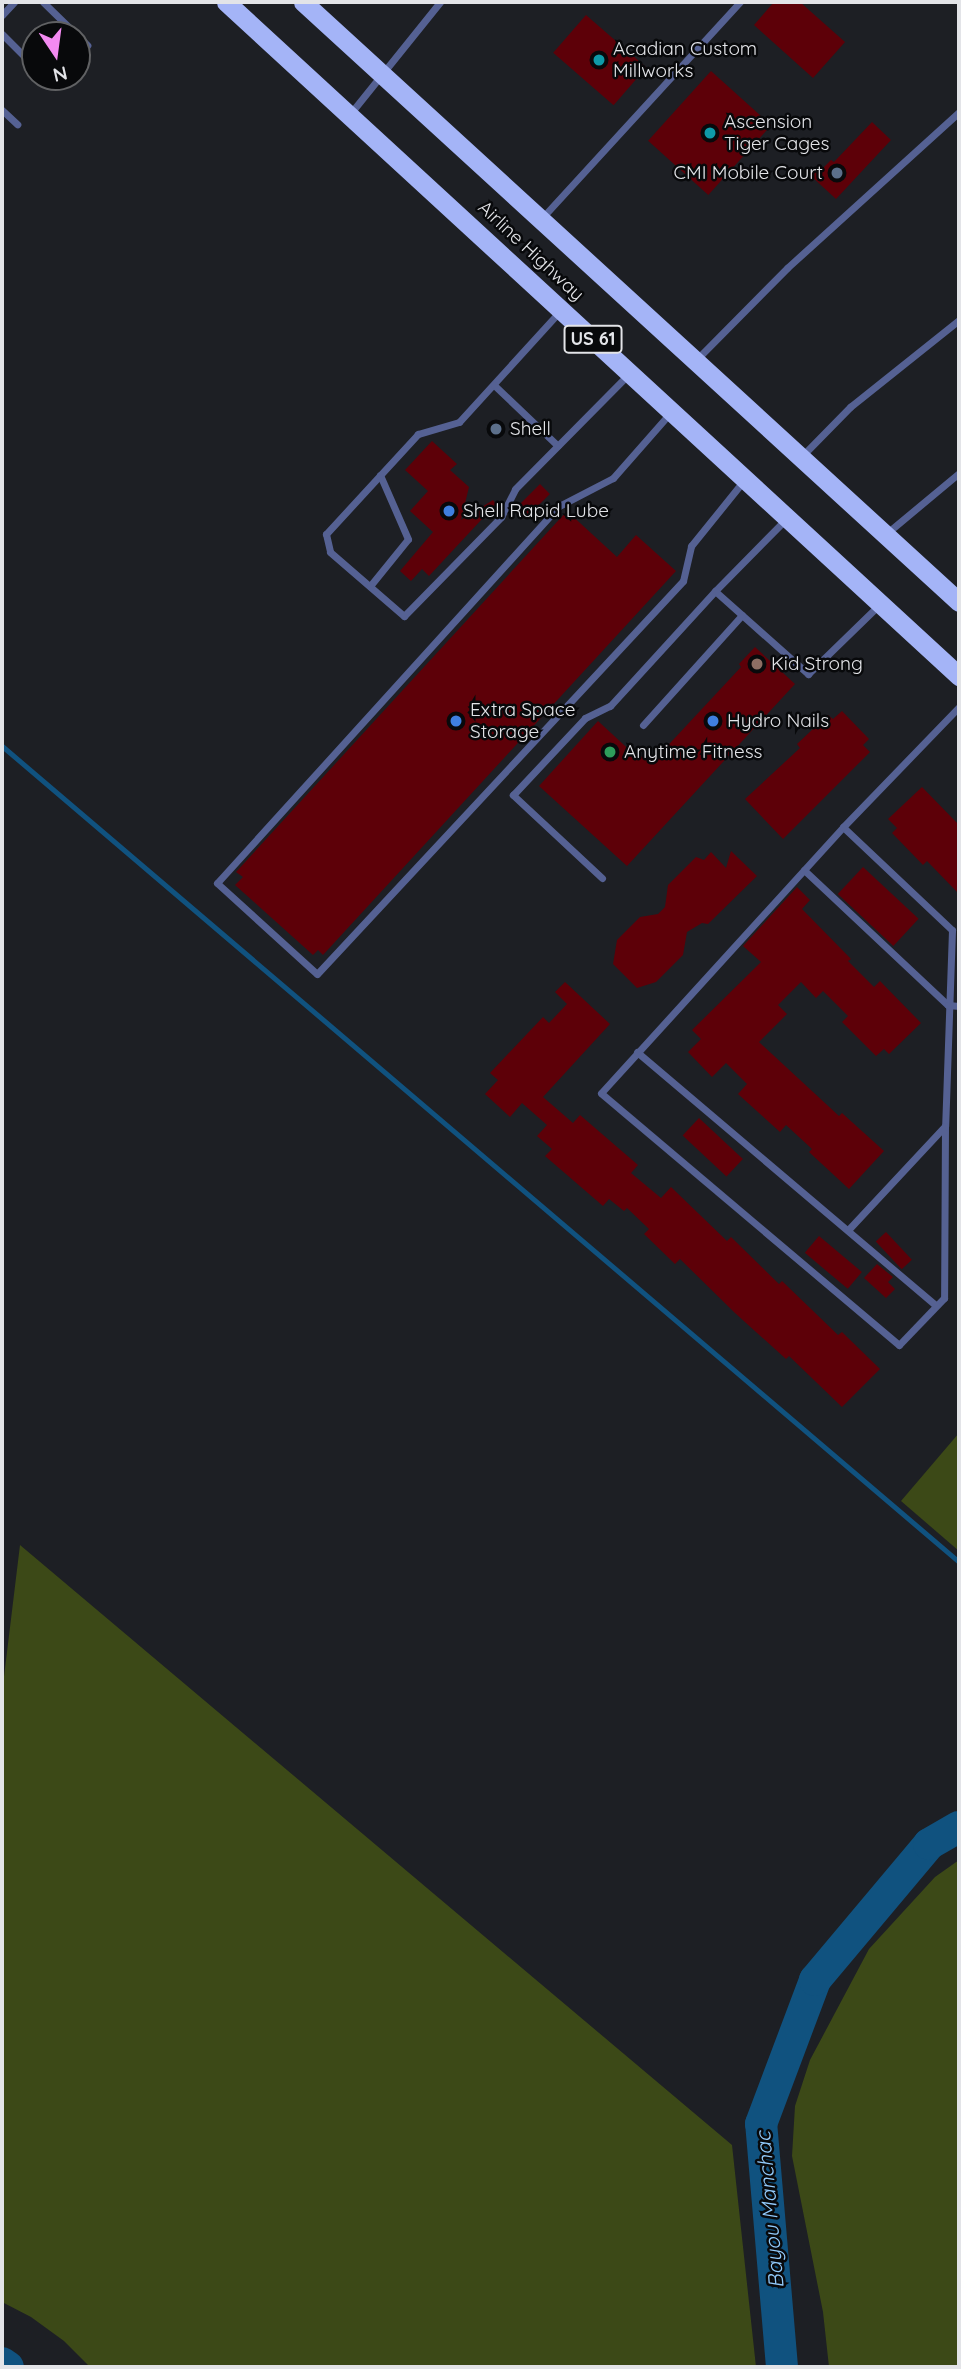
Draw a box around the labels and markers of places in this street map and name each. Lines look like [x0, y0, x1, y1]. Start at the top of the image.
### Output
place label: Acadian Custom Millworks [613, 38, 757, 82]
marker: Acadian Custom Millworks [591, 52, 607, 68]
place label: Ascension Tiger Cages [724, 111, 829, 155]
marker: Ascension Tiger Cages [702, 125, 718, 141]
place label: CMI Mobile Court [674, 162, 823, 184]
marker: CMI Mobile Court [829, 165, 845, 181]
place label: Shell [510, 418, 551, 440]
marker: Shell [488, 421, 504, 437]
place label: Shell Rapid Lube [463, 500, 609, 522]
marker: Shell Rapid Lube [441, 503, 457, 519]
place label: Kid Strong [771, 653, 863, 675]
marker: Kid Strong [749, 656, 765, 672]
place label: Extra Space Storage [470, 699, 575, 743]
place label: Hydro Nails [727, 710, 829, 732]
marker: Extra Space Storage [448, 713, 464, 729]
marker: Hydro Nails [705, 713, 721, 729]
place label: Anytime Fitness [624, 741, 763, 763]
marker: Anytime Fitness [602, 744, 618, 760]

